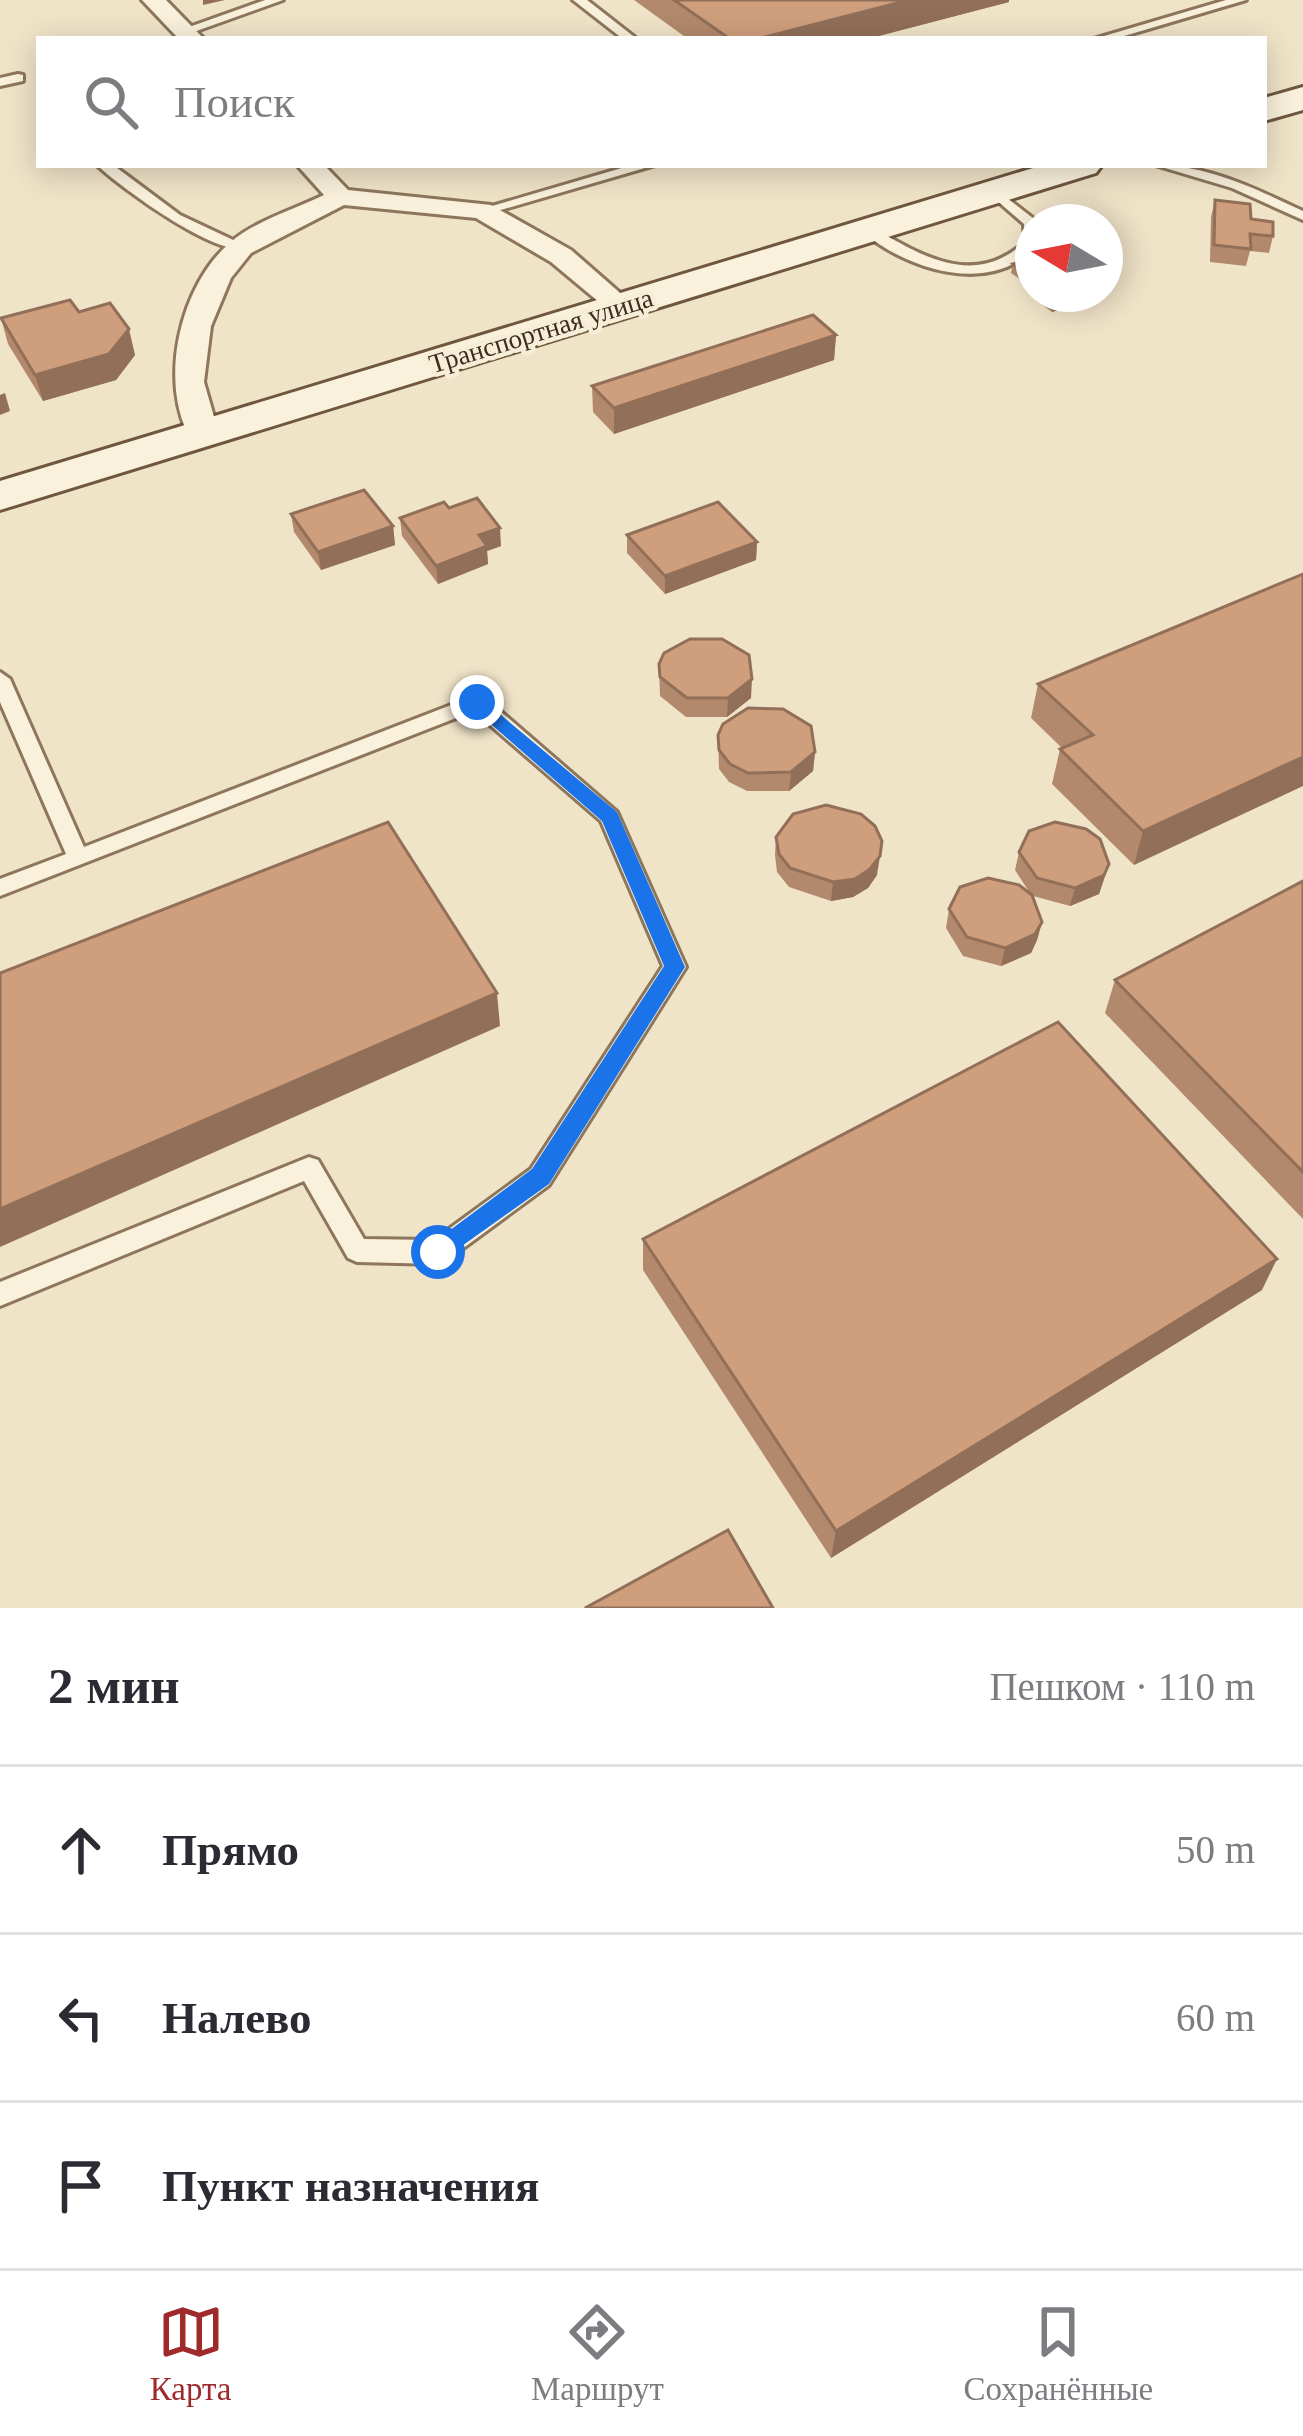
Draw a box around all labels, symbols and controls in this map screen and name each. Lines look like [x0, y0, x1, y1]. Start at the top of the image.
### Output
search box [36, 36, 1267, 168]
icon: search [78, 69, 144, 135]
text: Поиск [174, 77, 295, 127]
north arrow [1015, 204, 1123, 312]
street label: Транспортная улица [425, 283, 657, 379]
route end [450, 675, 504, 729]
route start [411, 1225, 465, 1279]
text: 2 мин [48, 1658, 180, 1714]
text: Пешком · 110 m [989, 1665, 1255, 1708]
icon: ahead [48, 1817, 114, 1883]
text: Прямо [162, 1825, 299, 1875]
text: 50 m [1176, 1828, 1255, 1871]
icon: left [48, 1985, 114, 2051]
text: Налево [162, 1993, 312, 2043]
text: 60 m [1176, 1996, 1255, 2039]
icon: arrive [48, 2153, 114, 2219]
text: Пункт назначения [162, 2161, 539, 2211]
tab: Карта [150, 2299, 232, 2408]
tab: Маршрут [531, 2299, 664, 2408]
tab: Сохранённые [963, 2299, 1153, 2408]

